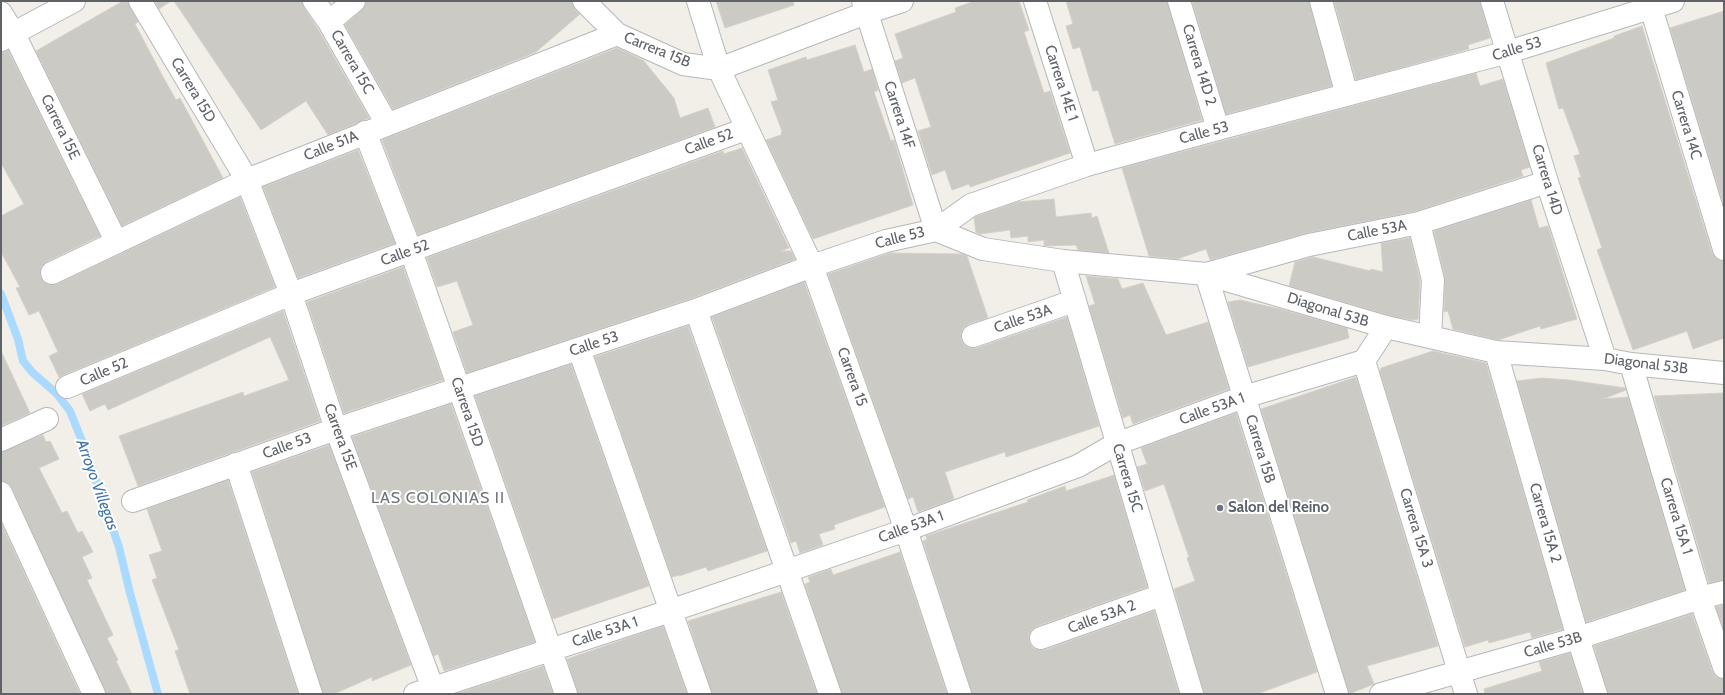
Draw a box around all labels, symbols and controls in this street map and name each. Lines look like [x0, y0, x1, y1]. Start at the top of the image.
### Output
street label: Carrera 14D 2 [1178, 22, 1220, 108]
street label: Carrera 15C [326, 27, 378, 97]
street label: Carrera 15B [621, 28, 693, 72]
street label: Calle 53 [1490, 33, 1544, 65]
street label: Carrera 14E 1 [1040, 43, 1082, 123]
street label: Carrera 15D [167, 54, 219, 126]
street label: Carrera 14F [880, 79, 918, 151]
street label: Carrera 14C [1667, 88, 1705, 162]
street label: Carrera 15E [37, 92, 83, 162]
street label: Calle 53 [1177, 118, 1231, 148]
street label: Calle 52 [682, 125, 736, 159]
street label: Calle 51A [301, 127, 361, 165]
street label: Carrera 14D [1528, 142, 1566, 218]
street label: Calle 53A [1346, 216, 1408, 246]
street label: Calle 53 [873, 223, 927, 253]
street label: Calle 52 [378, 236, 432, 270]
street label: Diagonal 53B [1285, 289, 1371, 331]
street label: Calle 53A [992, 301, 1054, 337]
street label: Calle 53 [567, 328, 621, 360]
street label: Carrera 15 [833, 345, 871, 409]
street label: Diagonal 53B [1603, 350, 1689, 378]
street label: Calle 52 [77, 354, 131, 390]
street label: Carrera 15D [447, 375, 487, 449]
street label: Calle 53A 1 [1177, 389, 1247, 429]
street label: Carrera 15E [320, 401, 360, 473]
street label: Carrera 15B [1241, 413, 1279, 485]
street label: Calle 53 [260, 429, 314, 463]
water label: Arroyo Villegas [72, 437, 122, 533]
street label: Carrera 15C [1108, 441, 1146, 515]
street label: Carrera 15A 1 [1656, 476, 1696, 556]
street label: Carrera 15A 2 [1525, 481, 1565, 565]
street label: Carrera 15A 3 [1395, 486, 1437, 570]
district label: LAS COLONIAS II [371, 488, 505, 508]
place label: Salon del Reino [1228, 499, 1329, 517]
marker: Salon del Reino [1215, 503, 1225, 513]
street label: Calle 53A 1 [876, 507, 946, 547]
street label: Calle 53A 2 [1065, 596, 1139, 638]
street label: Calle 53A 1 [570, 613, 640, 651]
street label: Calle 53B [1522, 628, 1584, 662]

